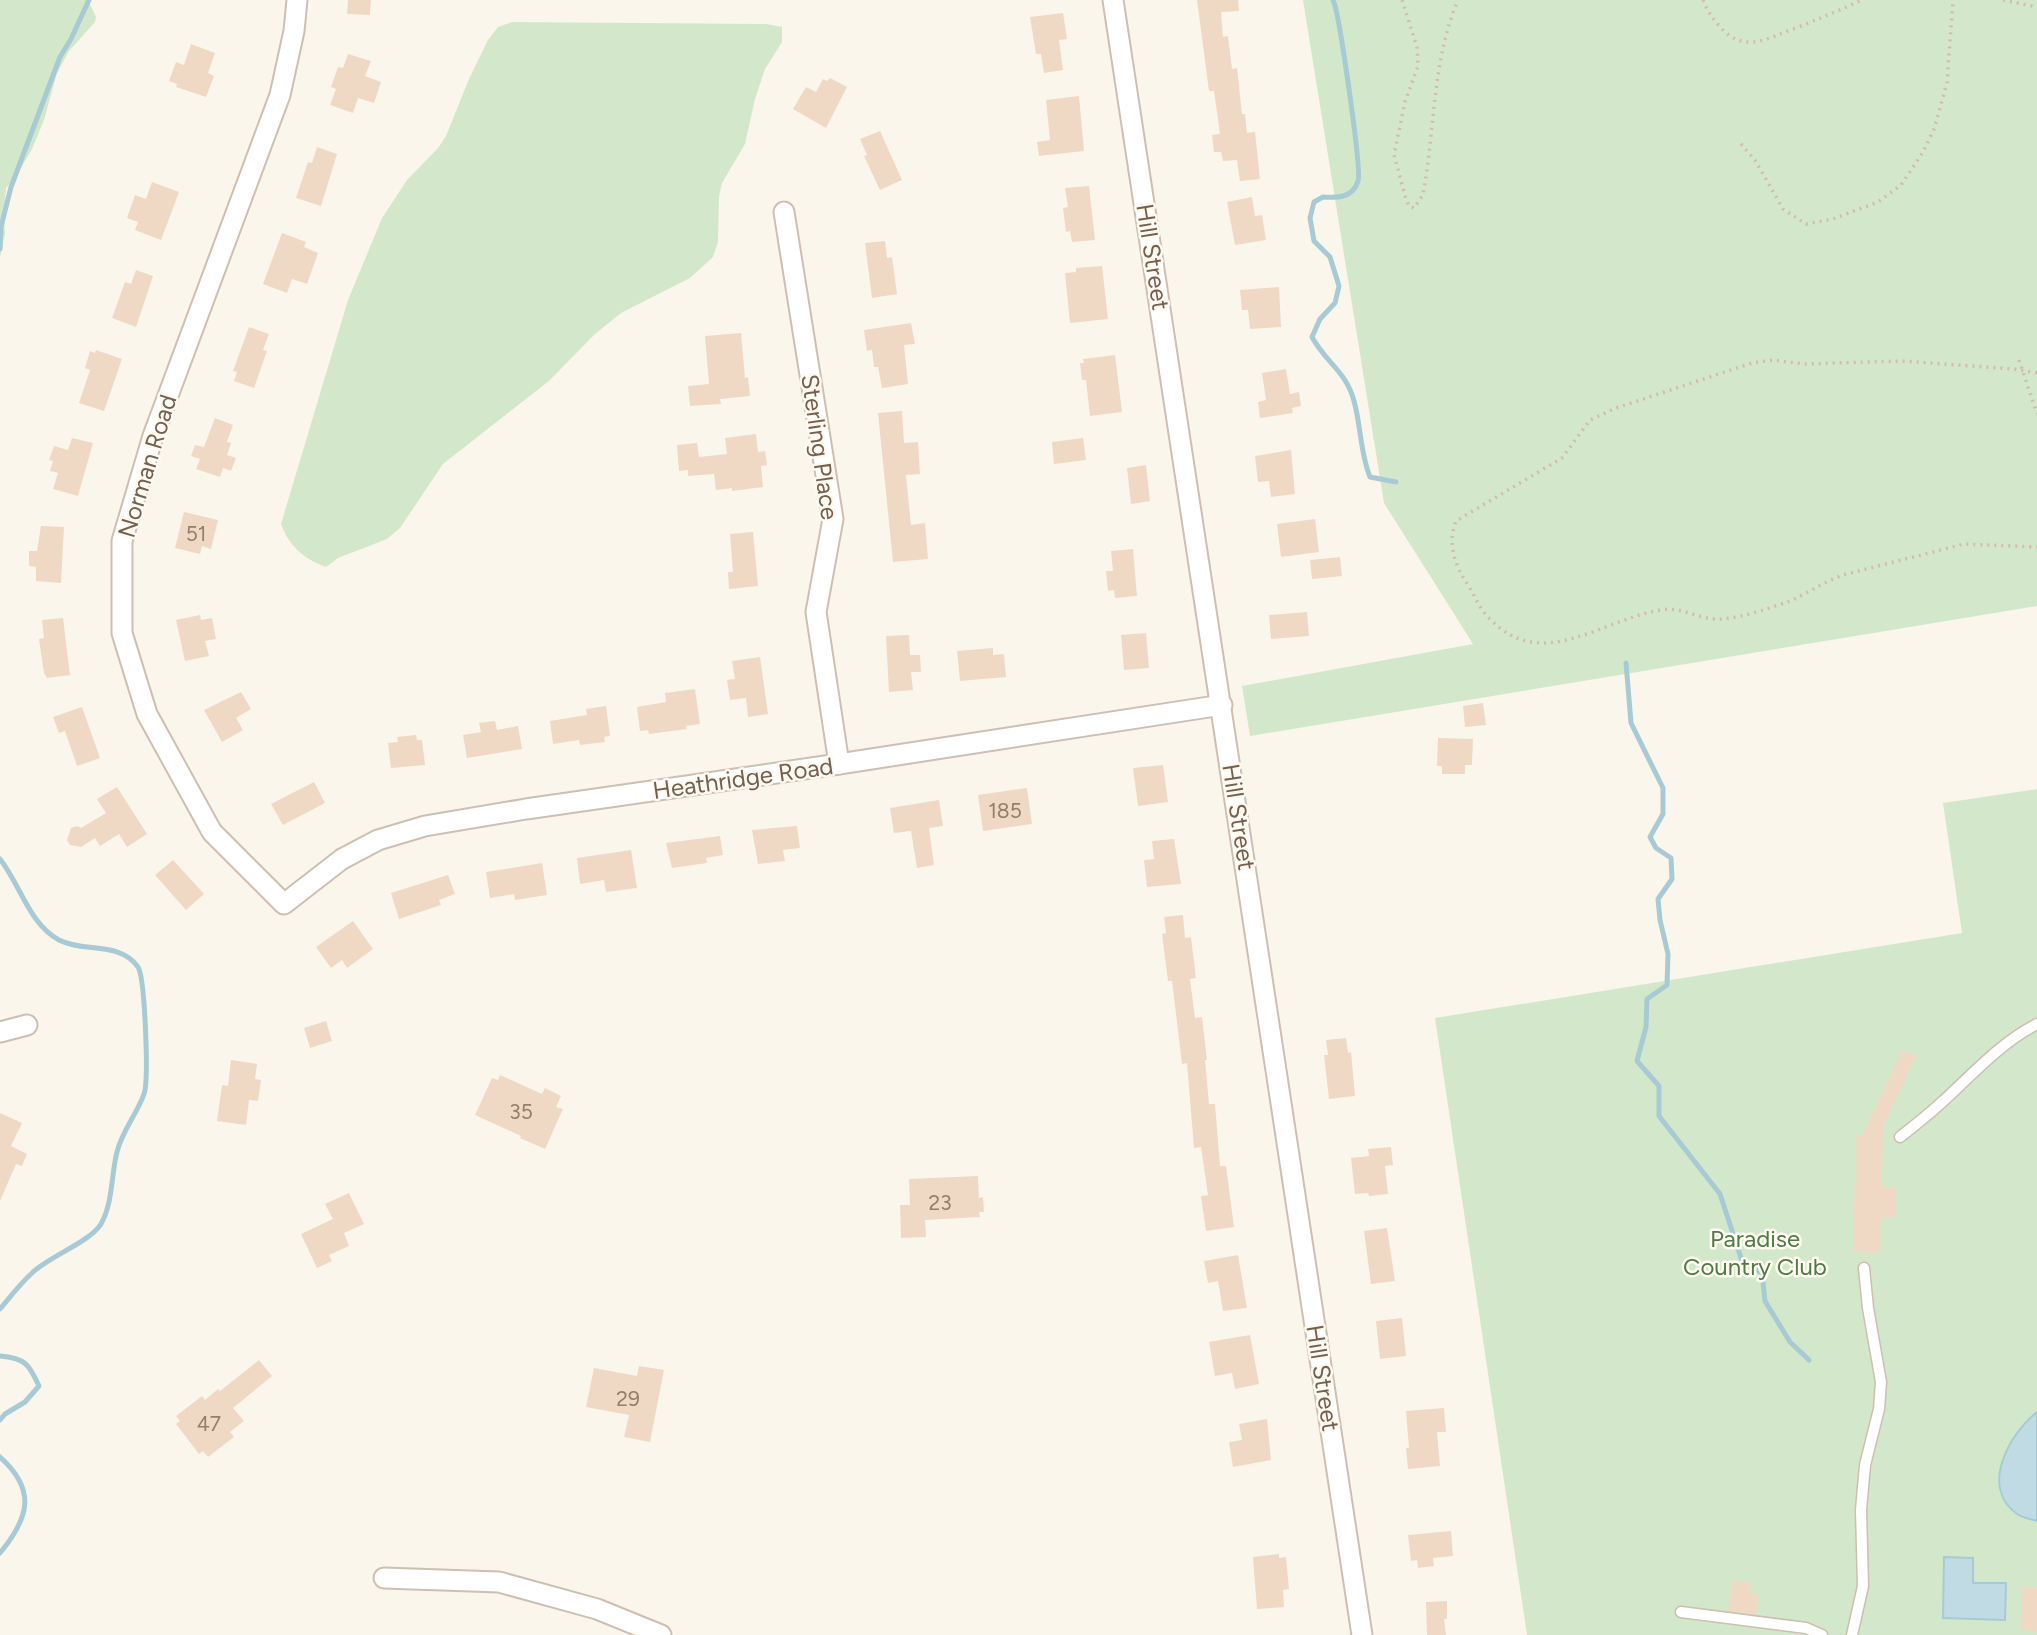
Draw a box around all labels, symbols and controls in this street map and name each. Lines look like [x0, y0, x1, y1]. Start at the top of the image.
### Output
street label: Hill Street [1130, 202, 1176, 312]
street label: Sterling Place [795, 372, 845, 522]
street label: Norman Road [112, 391, 182, 541]
house number: 51 [186, 521, 206, 546]
street label: Heathridge Road [651, 751, 835, 805]
street label: Hill Street [1216, 762, 1262, 872]
house number: 185 [988, 798, 1022, 823]
house number: 35 [509, 1099, 533, 1124]
house number: 23 [928, 1190, 952, 1215]
park label: Paradise Country Club [1683, 1224, 1827, 1281]
street label: Hill Street [1300, 1323, 1346, 1433]
house number: 29 [616, 1386, 640, 1411]
house number: 47 [197, 1411, 221, 1436]

